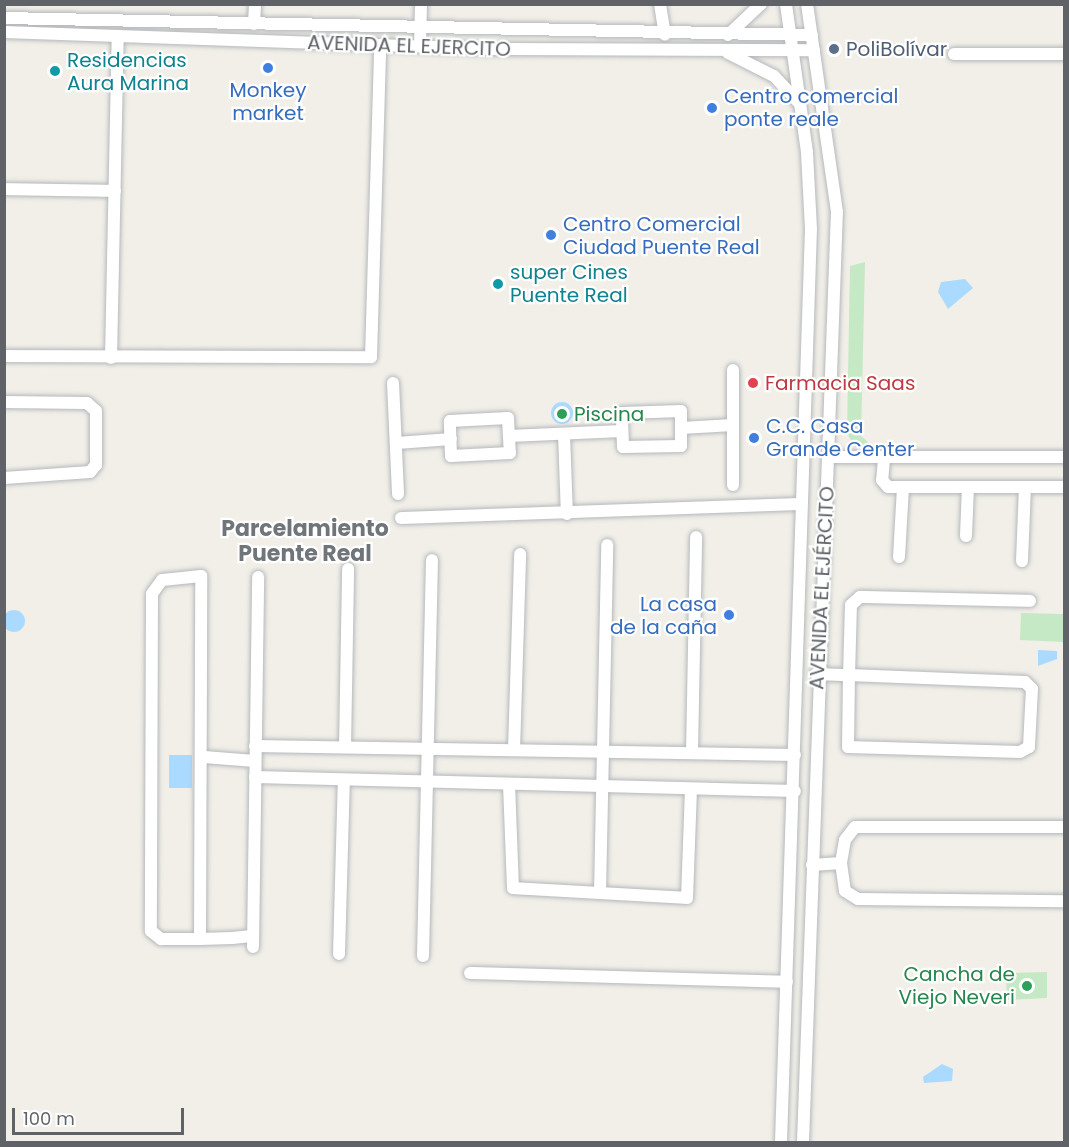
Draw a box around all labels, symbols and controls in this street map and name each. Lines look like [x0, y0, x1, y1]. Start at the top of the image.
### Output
street label: AVENIDA EL EJERCITO [307, 30, 511, 62]
place label: PoliBolívar [846, 37, 947, 61]
marker: PoliBolívar [827, 42, 841, 56]
place label: Residencias Aura Marina [67, 48, 189, 95]
marker: Monkey market [261, 61, 275, 75]
marker: Residencias Aura Marina [48, 64, 62, 78]
place label: Monkey market [230, 78, 306, 125]
place label: Centro comercial ponte reale [724, 84, 898, 131]
marker: Centro comercial ponte reale [705, 101, 719, 115]
place label: Centro Comercial Ciudad Puente Real [563, 212, 760, 259]
marker: Centro Comercial Ciudad Puente Real [544, 228, 558, 242]
place label: super Cines Puente Real [510, 260, 628, 307]
marker: super Cines Puente Real [491, 277, 505, 291]
place label: Farmacia Saas [765, 371, 915, 395]
marker: Farmacia Saas [746, 376, 760, 390]
place label: Piscina [574, 402, 644, 426]
marker: Piscina [555, 407, 569, 421]
place label: C.C. Casa Grande Center [766, 414, 914, 461]
marker: C.C. Casa Grande Center [747, 431, 761, 445]
street label: AVENIDA EL EJÉRCITO [805, 486, 839, 690]
district label: Parcelamiento Puente Real [221, 515, 389, 566]
place label: La casa de la caña [610, 592, 717, 639]
marker: La casa de la caña [722, 608, 736, 622]
place label: Cancha de Viejo Neveri [899, 963, 1015, 1010]
marker: Cancha de Viejo Neveri [1020, 979, 1034, 993]
scale bar [15, 1096, 188, 1134]
text: 100 m [23, 1106, 75, 1131]

